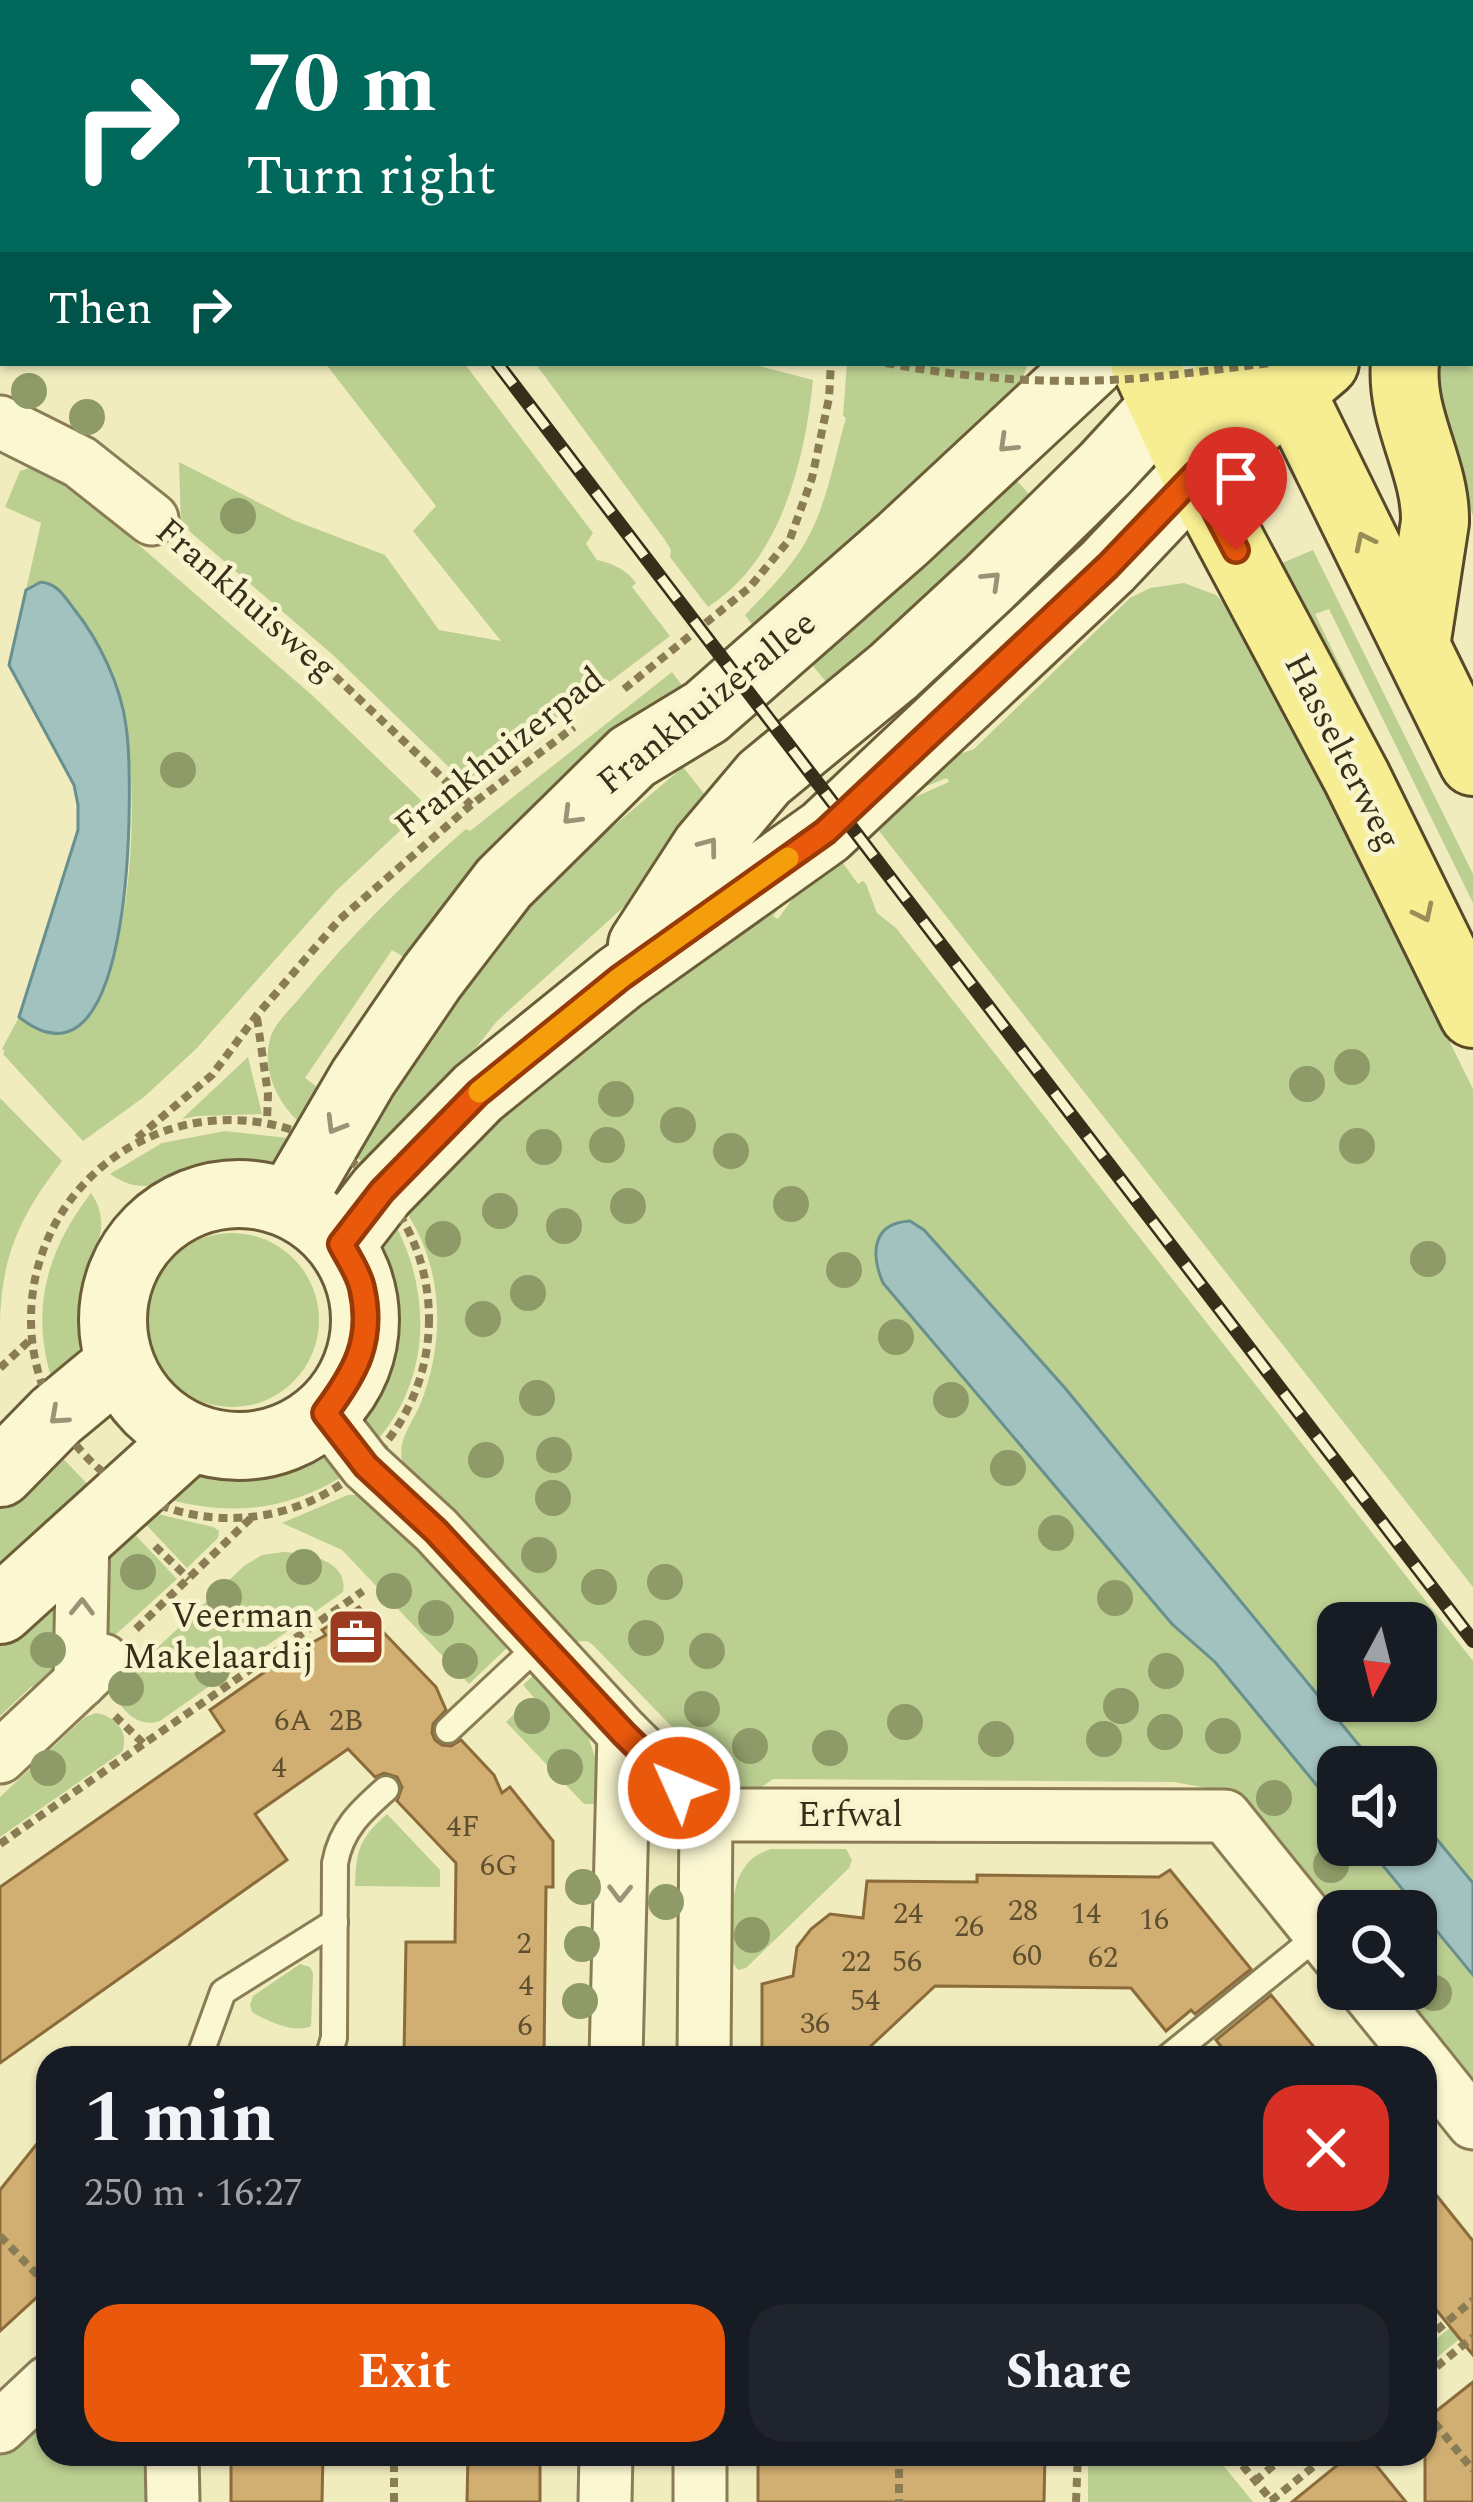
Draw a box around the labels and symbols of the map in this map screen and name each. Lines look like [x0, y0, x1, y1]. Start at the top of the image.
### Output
pin [1185, 427, 1287, 550]
one-way arrow [999, 429, 1021, 451]
street label: Frankhuisweg [143, 505, 349, 695]
one-way arrow [1355, 532, 1378, 554]
one-way arrow [978, 572, 1000, 594]
street label: Frankhuizerallee [585, 597, 829, 809]
street label: Hasselterweg [1269, 644, 1415, 860]
street label: Frankhuizerpad [383, 653, 617, 853]
one-way arrow [563, 802, 585, 824]
one-way arrow [694, 837, 716, 859]
one-way arrow [1409, 901, 1433, 922]
one-way arrow [327, 1112, 350, 1133]
one-way arrow [50, 1402, 71, 1423]
place label: Veerman Makelaardij [122, 1589, 314, 1685]
one-way arrow [68, 1597, 94, 1616]
north arrow [1317, 1602, 1437, 1722]
office icon: Veerman Makelaardij [325, 1606, 387, 1668]
house number: 6A [274, 1698, 312, 1744]
house number: 2B [329, 1698, 363, 1744]
position arrow [616, 1725, 742, 1851]
house number: 4 [272, 1745, 287, 1791]
street label: Erfwal [797, 1788, 903, 1843]
house number: 4F [446, 1804, 480, 1850]
house number: 6G [480, 1843, 518, 1889]
one-way arrow [607, 1884, 633, 1903]
house number: 28 [1008, 1888, 1038, 1934]
house number: 24 [893, 1891, 923, 1937]
house number: 14 [1071, 1891, 1101, 1937]
house number: 16 [1139, 1897, 1169, 1943]
house number: 26 [954, 1904, 984, 1950]
house number: 2 [517, 1921, 532, 1967]
house number: 60 [1012, 1933, 1042, 1979]
house number: 62 [1088, 1935, 1118, 1981]
house number: 22 [841, 1939, 871, 1985]
house number: 56 [892, 1939, 922, 1985]
house number: 4 [519, 1963, 534, 2009]
house number: 54 [850, 1978, 880, 2024]
house number: 36 [800, 2001, 830, 2047]
house number: 6 [518, 2003, 533, 2049]

